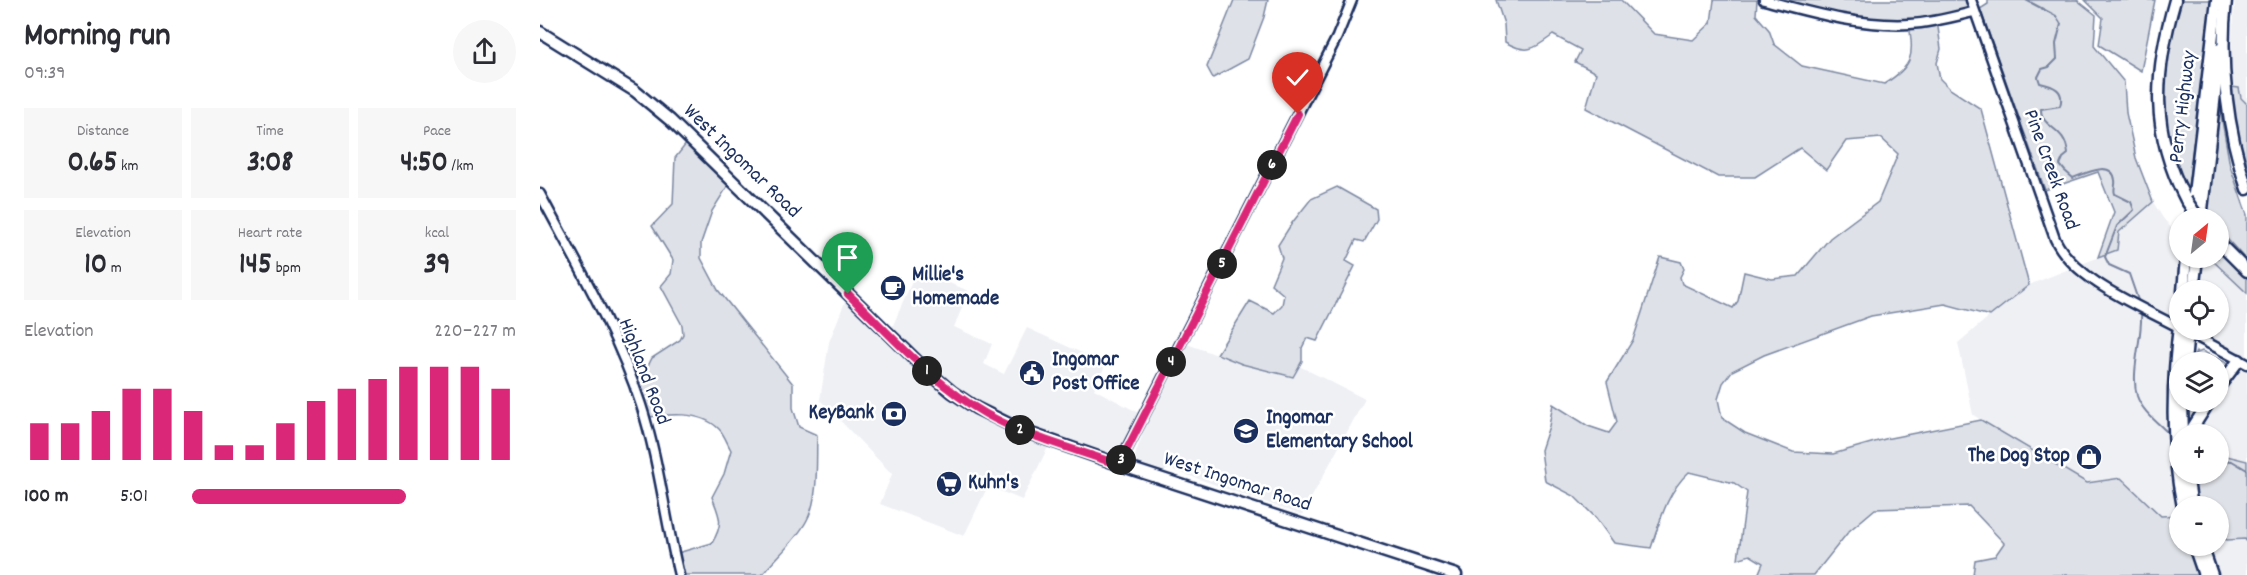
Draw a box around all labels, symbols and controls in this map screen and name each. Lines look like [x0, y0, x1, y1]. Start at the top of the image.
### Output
text: Morning run [24, 14, 171, 61]
button: share [453, 20, 516, 83]
street label: Perry Highway [2162, 49, 2206, 165]
pin [1272, 52, 1323, 114]
text: 09:39 [24, 60, 65, 88]
icon: check [1281, 61, 1314, 94]
street label: West Ingomar Road [675, 98, 807, 226]
street label: Pine Creek Road [2014, 105, 2086, 235]
text: Distance [77, 120, 129, 143]
text: Time [256, 120, 284, 143]
text: Pace [423, 120, 451, 143]
text: 0.65 [67, 143, 117, 186]
text: 3:08 [247, 143, 293, 186]
text: 4:50 [400, 143, 448, 186]
pin: 6 [1257, 150, 1287, 180]
text: 6 [1268, 153, 1276, 176]
text: km [117, 155, 139, 178]
text: /km [448, 155, 474, 178]
north arrow [2169, 208, 2229, 268]
map controls [2169, 208, 2229, 556]
text: Elevation [75, 222, 131, 245]
text: Heart rate [238, 222, 302, 245]
text: kcal [425, 222, 449, 245]
pin [822, 232, 873, 294]
icon: arrive [831, 241, 864, 274]
text: 10 [84, 245, 107, 288]
text: 145 [239, 245, 272, 288]
text: 39 [423, 245, 451, 288]
pin: 5 [1207, 249, 1237, 279]
text: 5 [1218, 252, 1226, 275]
text: m [107, 257, 122, 280]
text: bpm [272, 257, 301, 280]
place label: Millie's Homemade [912, 261, 999, 315]
cafe icon: Millie's Homemade [878, 273, 908, 303]
button: locate [2169, 280, 2229, 340]
street label: Highland Road [609, 314, 677, 430]
text: Elevation [24, 318, 94, 346]
text: 220–227 m [434, 318, 516, 346]
place label: Ingomar Post Office [1052, 346, 1140, 400]
pin: 4 [1156, 347, 1186, 377]
text: 4 [1168, 350, 1174, 373]
button: layers [2169, 352, 2229, 412]
pin: 1 [912, 356, 942, 386]
public building icon: Ingomar Post Office [1017, 358, 1047, 388]
text: 1 [925, 359, 929, 382]
place label: KeyBank [808, 399, 874, 429]
bank icon: KeyBank [879, 399, 909, 429]
place label: Ingomar Elementary School [1266, 404, 1414, 458]
pin: 2 [1005, 415, 1035, 445]
school or university icon: Ingomar Elementary School [1231, 416, 1261, 446]
text: 2 [1017, 418, 1024, 441]
button: + [2169, 424, 2229, 484]
place label: The Dog Stop [1968, 442, 2070, 472]
shop icon: The Dog Stop [2074, 442, 2104, 472]
pin: 3 [1106, 445, 1136, 475]
street label: West Ingomar Road [1159, 445, 1315, 521]
text: 3 [1117, 448, 1125, 471]
supermarket icon: Kuhn's [934, 469, 964, 499]
place label: Kuhn's [968, 469, 1019, 499]
text: 100 m [24, 483, 69, 511]
text: 5:01 [120, 483, 148, 511]
button: − [2169, 496, 2229, 556]

